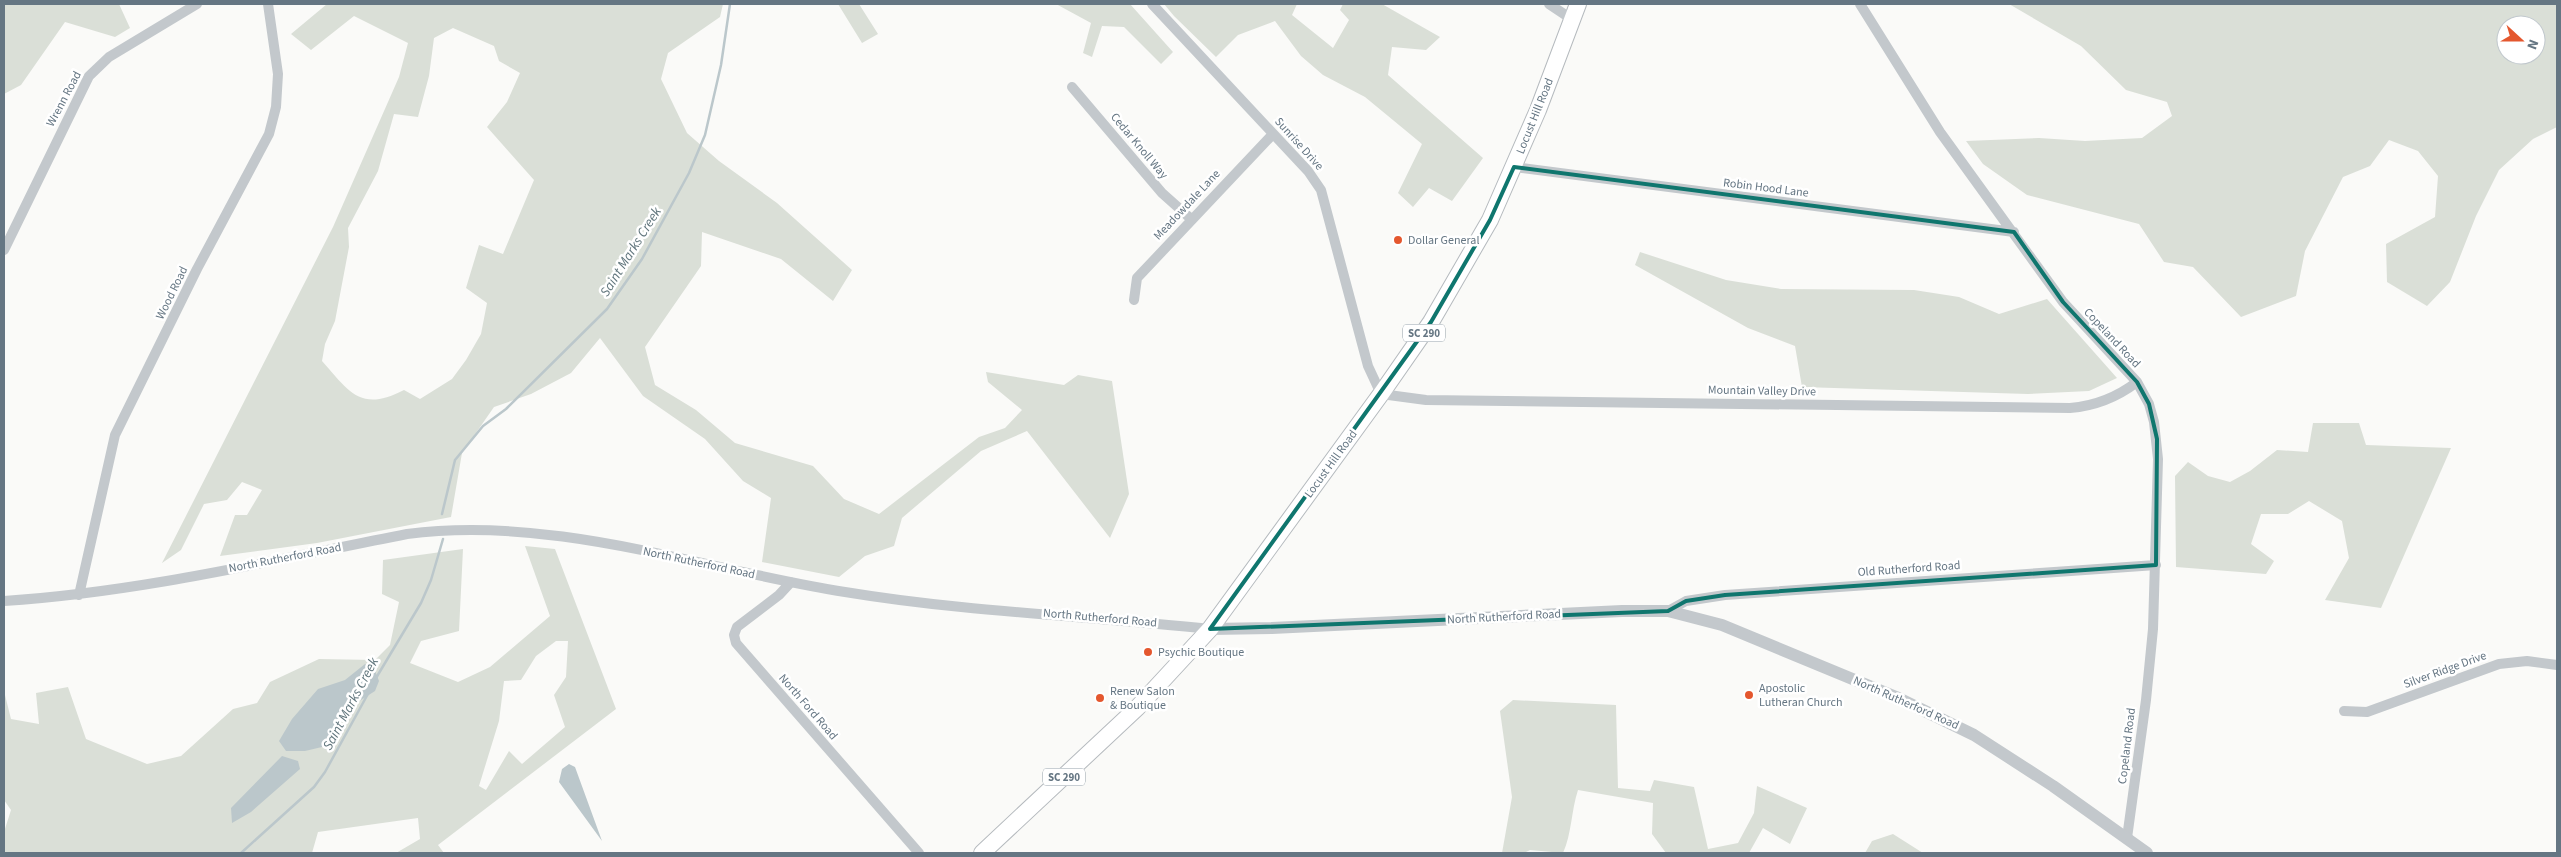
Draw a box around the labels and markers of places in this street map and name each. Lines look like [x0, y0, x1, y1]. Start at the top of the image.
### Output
place label: Dollar General [1408, 232, 1479, 249]
marker: Dollar General [1392, 234, 1404, 246]
place label: Psychic Boutique [1158, 644, 1244, 661]
marker: Psychic Boutique [1142, 646, 1154, 658]
place label: Apostolic Lutheran Church [1759, 680, 1843, 711]
place label: Renew Salon & Boutique [1110, 683, 1175, 714]
marker: Apostolic Lutheran Church [1743, 689, 1755, 701]
marker: Renew Salon & Boutique [1094, 692, 1106, 704]

